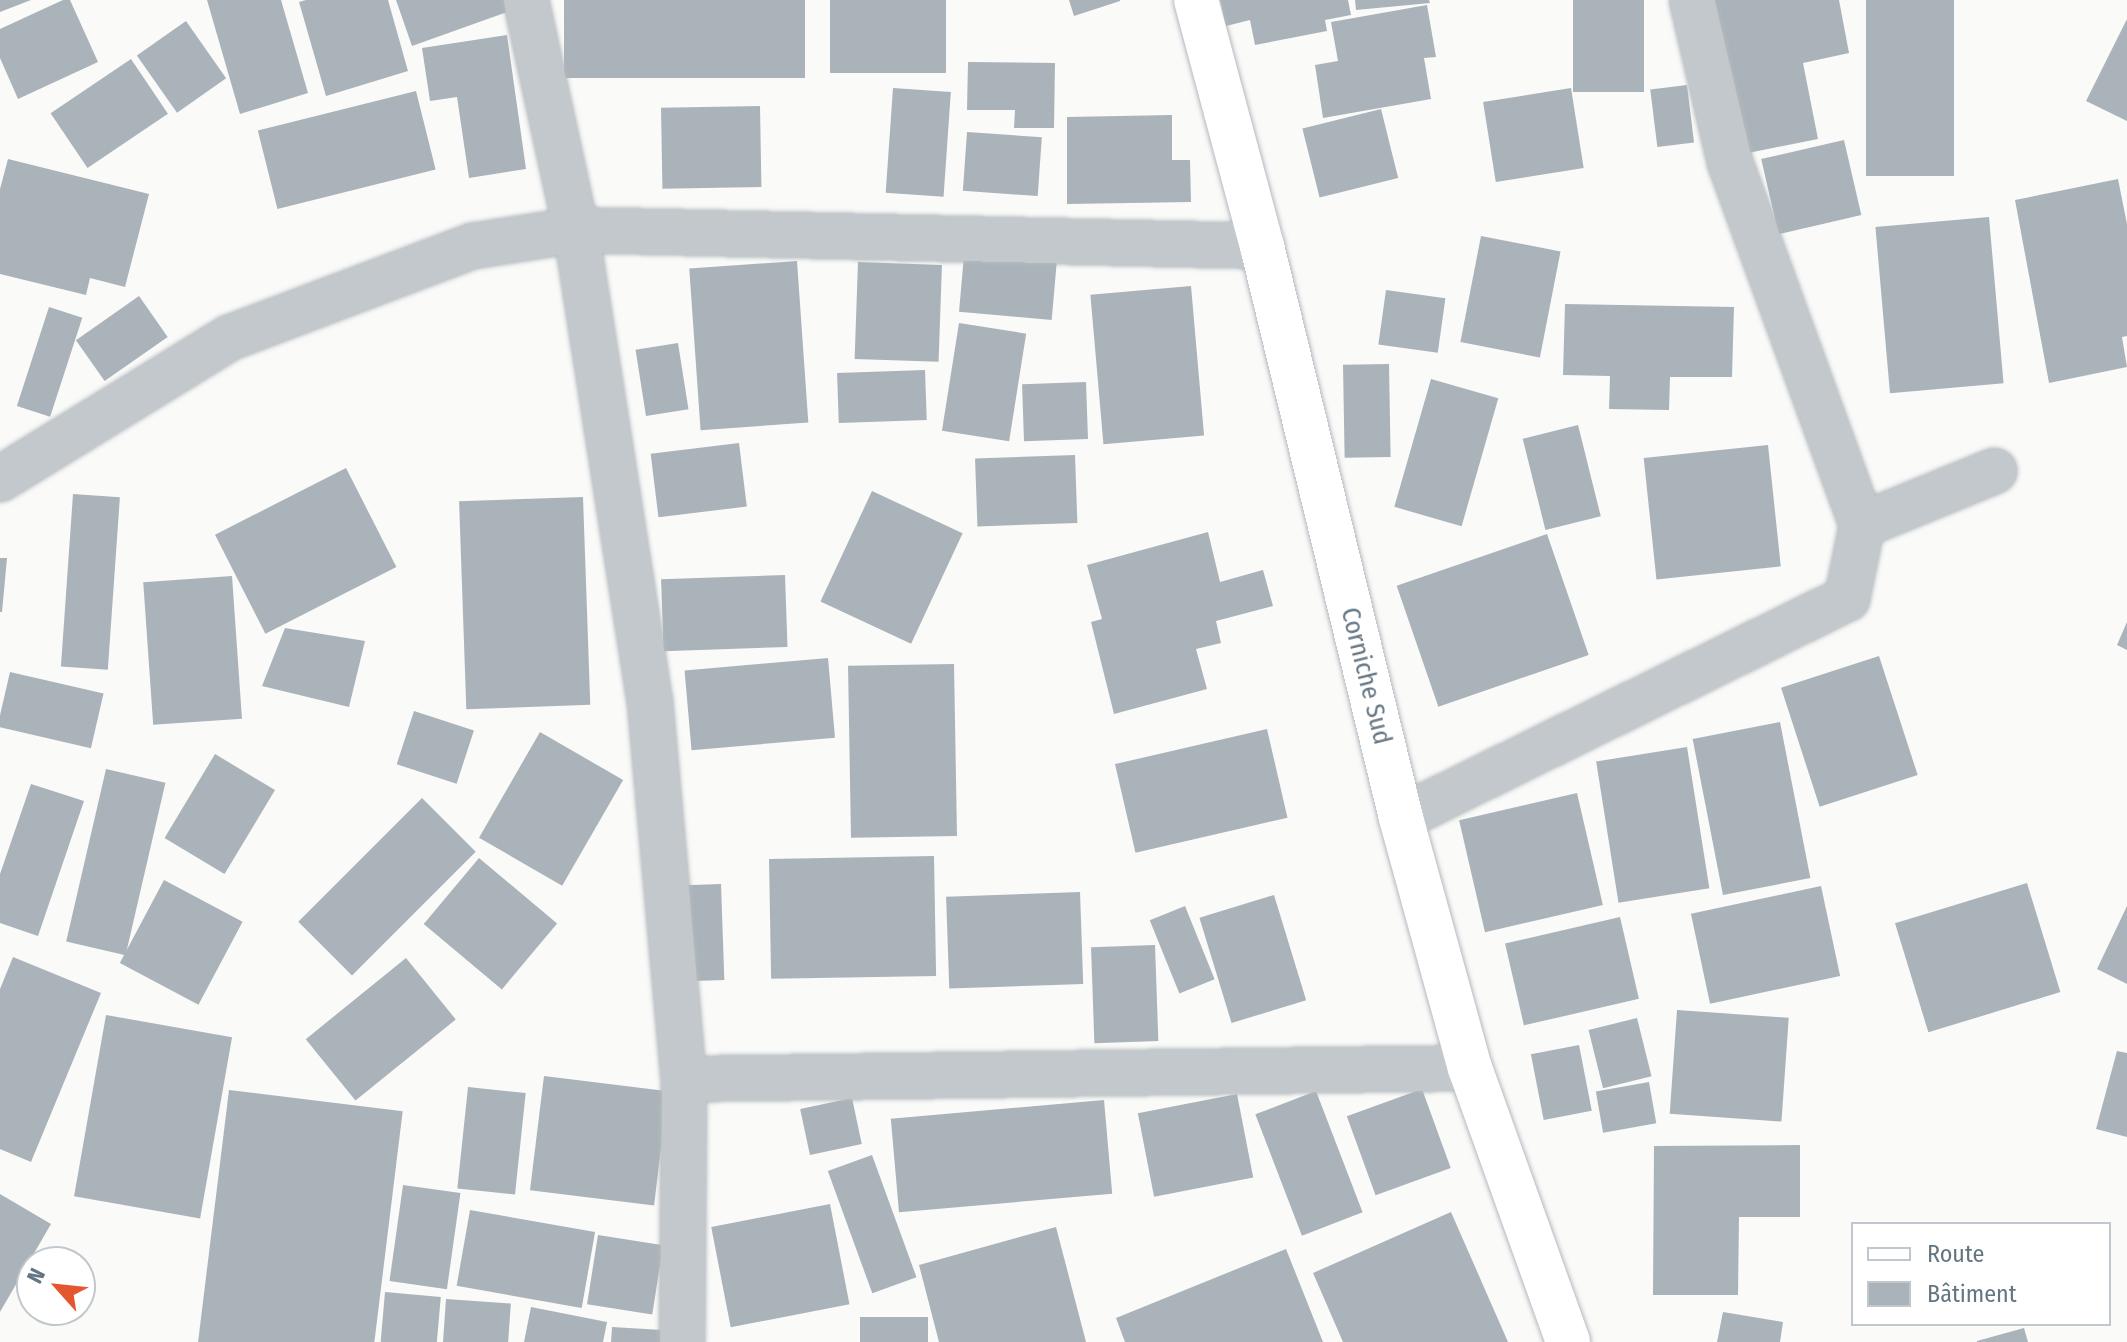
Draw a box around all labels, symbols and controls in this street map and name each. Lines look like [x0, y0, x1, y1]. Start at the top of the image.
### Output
street label: Corniche Sud [1334, 604, 1398, 748]
legend [1851, 1222, 2111, 1326]
text: Route [1927, 1240, 1984, 1268]
north arrow [16, 1246, 96, 1326]
text: N [21, 1264, 51, 1288]
text: Bâtiment [1927, 1280, 2017, 1308]

